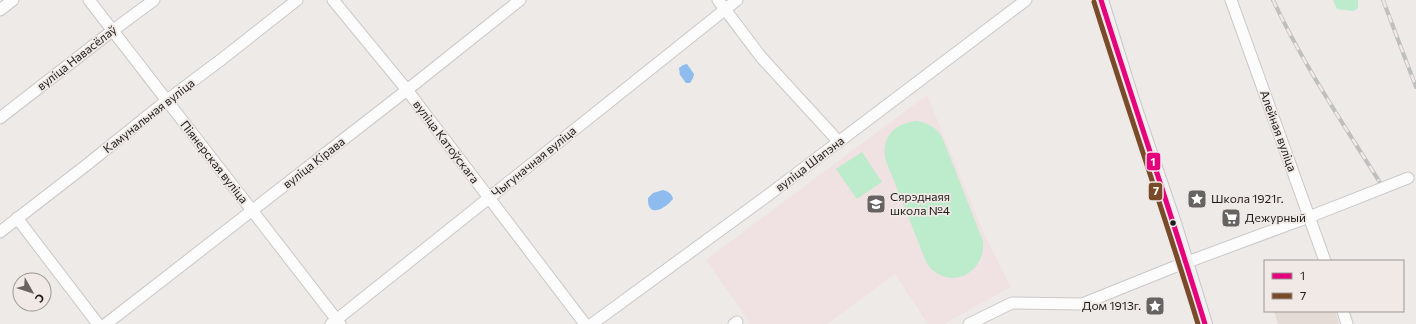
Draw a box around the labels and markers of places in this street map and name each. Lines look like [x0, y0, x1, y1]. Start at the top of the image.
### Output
place icon: Школа 1921г. [1186, 188, 1208, 210]
place label: Сярэднаяя школа №4 [890, 189, 950, 217]
place label: Школа 1921г. [1211, 191, 1284, 205]
school or university icon: Сярэднаяя школа №4 [865, 193, 887, 215]
supermarket icon: Дежурный [1220, 207, 1242, 229]
place label: Дежурный [1245, 210, 1306, 224]
unlabelled marker [1168, 218, 1178, 228]
place icon: Дом 1913г. [1144, 295, 1166, 317]
place label: Дом 1913г. [1082, 298, 1141, 312]

